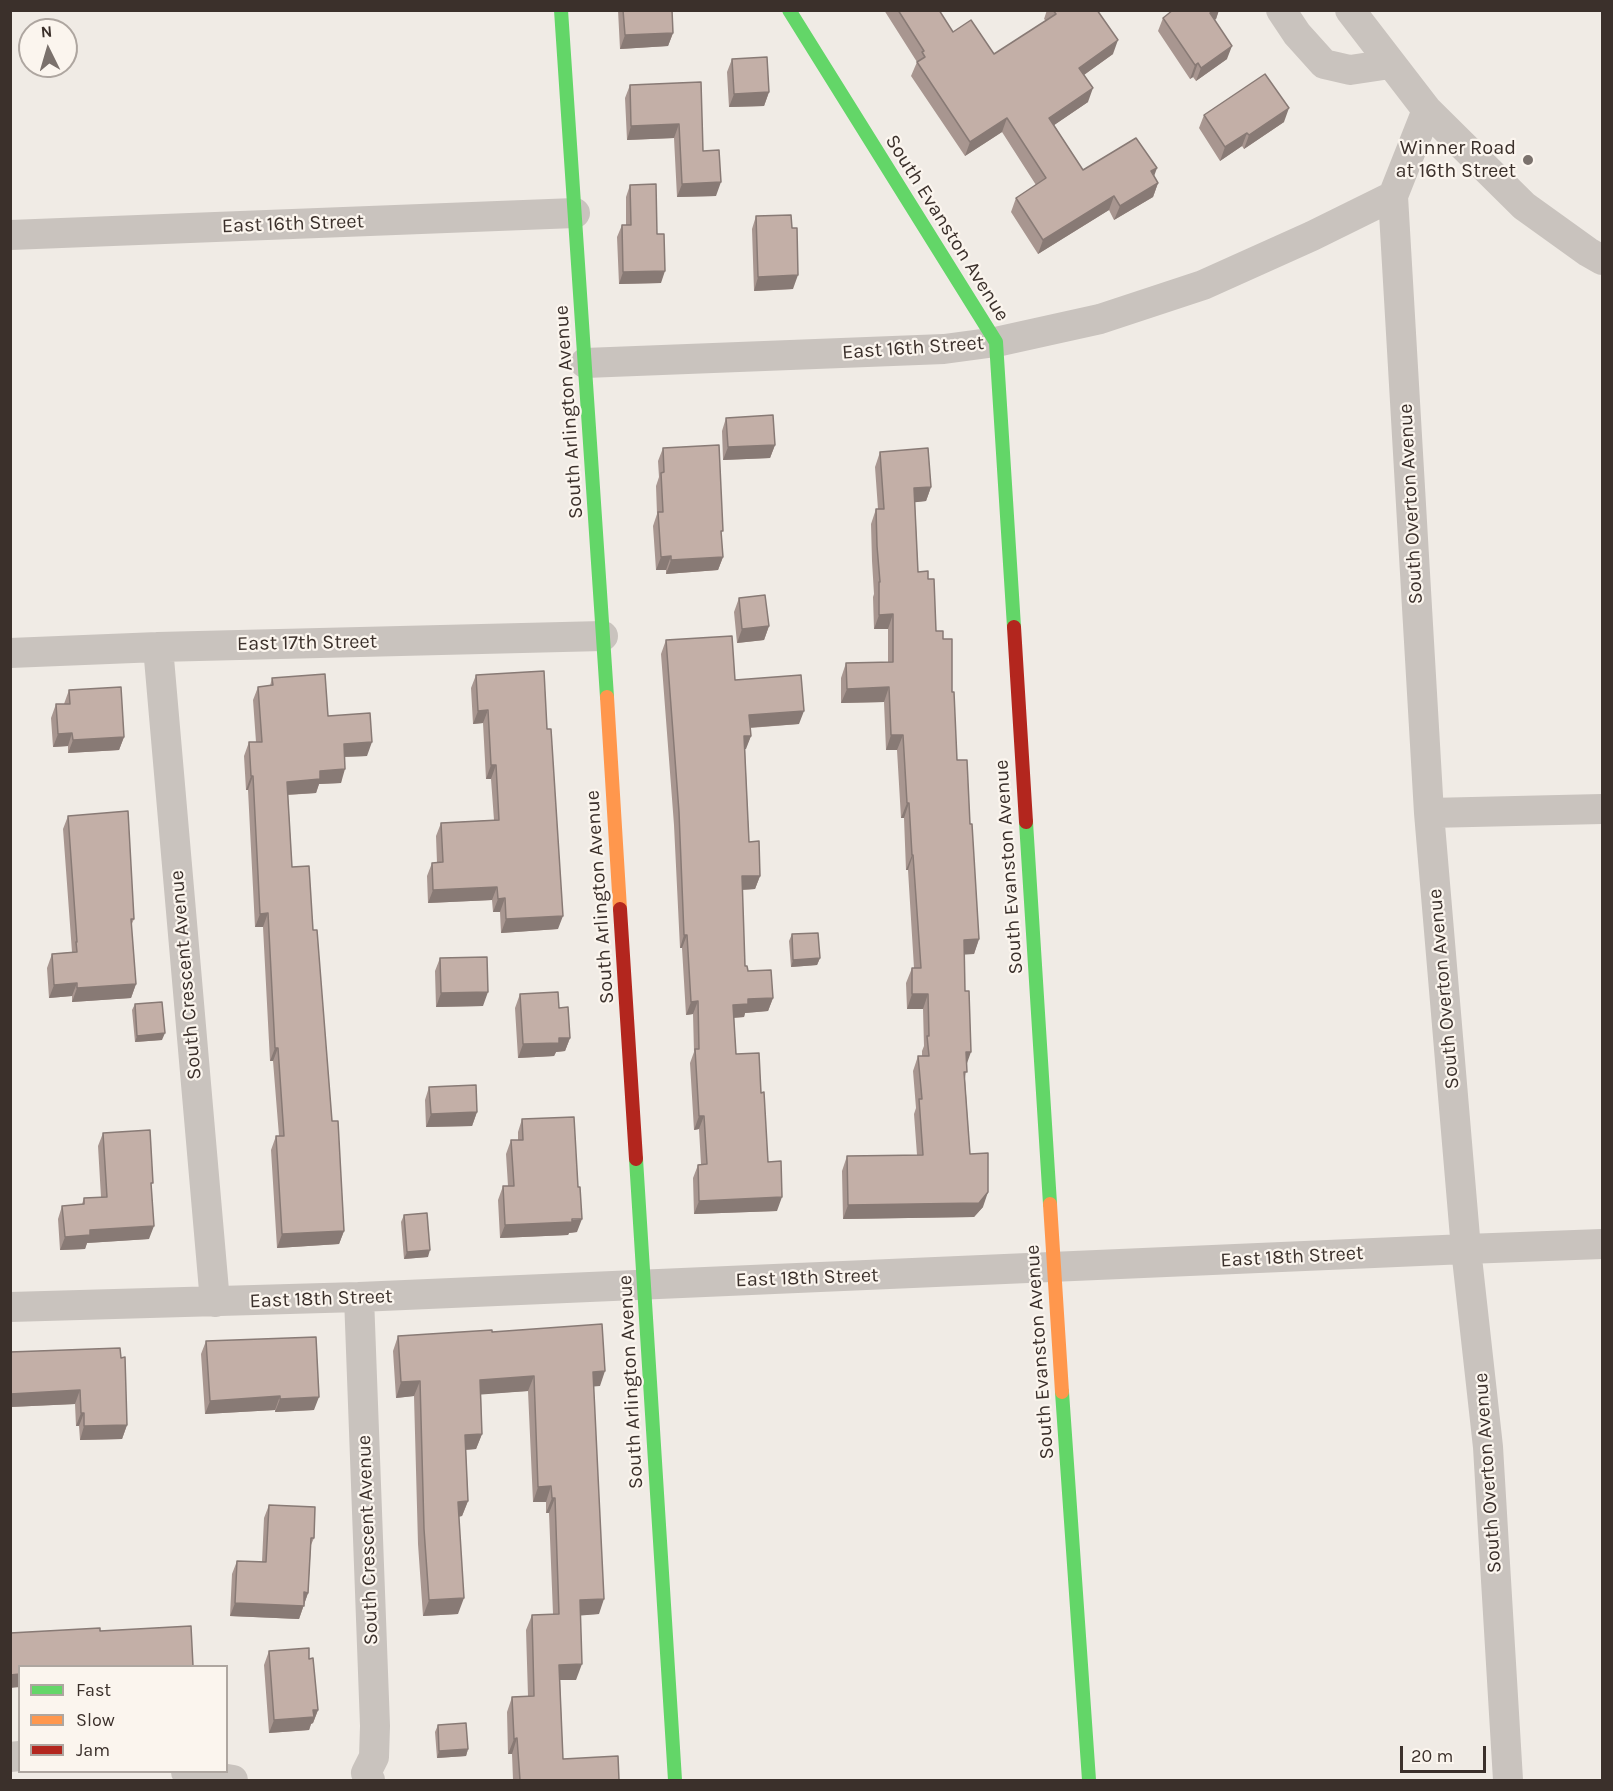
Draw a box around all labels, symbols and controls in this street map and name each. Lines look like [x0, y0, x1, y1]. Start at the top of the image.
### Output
north arrow [18, 18, 78, 78]
text: N [40, 22, 53, 42]
street label: South Evanston Avenue [880, 130, 1014, 326]
place label: Winner Road at 16th Street [1395, 136, 1516, 183]
marker: Winner Road at 16th Street [1521, 153, 1535, 167]
street label: East 16th Street [221, 210, 365, 238]
street label: South Arlington Avenue [550, 304, 588, 520]
street label: East 16th Street [841, 331, 985, 365]
street label: South Overton Avenue [1394, 403, 1428, 605]
street label: East 17th Street [237, 630, 377, 656]
street label: South Evanston Avenue [990, 759, 1028, 975]
street label: South Arlington Avenue [581, 789, 619, 1005]
street label: South Crescent Avenue [165, 869, 207, 1081]
street label: South Overton Avenue [1423, 888, 1465, 1090]
street label: East 18th Street [1220, 1241, 1364, 1273]
street label: South Evanston Avenue [1021, 1244, 1059, 1460]
street label: East 18th Street [735, 1264, 879, 1292]
street label: South Arlington Avenue [613, 1274, 649, 1490]
street label: East 18th Street [249, 1285, 393, 1313]
street label: South Overton Avenue [1469, 1372, 1507, 1574]
street label: South Crescent Avenue [352, 1434, 384, 1646]
legend [18, 1665, 228, 1773]
text: Fast [76, 1679, 111, 1701]
text: Slow [76, 1709, 115, 1731]
scale bar [1403, 1734, 1488, 1772]
text: Jam [76, 1739, 110, 1761]
text: 20 m [1411, 1745, 1453, 1767]

